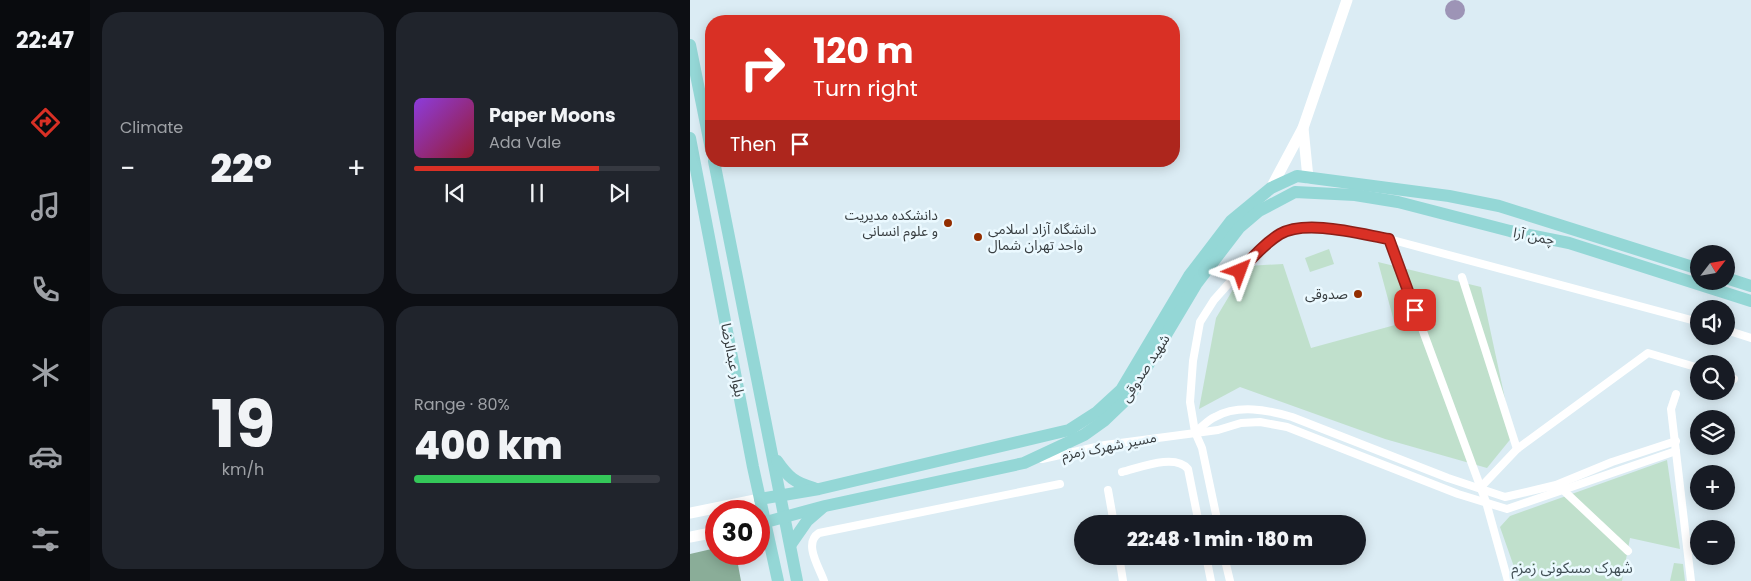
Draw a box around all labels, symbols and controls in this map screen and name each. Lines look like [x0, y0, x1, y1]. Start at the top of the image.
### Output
text: 22:47 [16, 25, 74, 56]
text: 120 m [813, 26, 913, 75]
icon: right [730, 35, 795, 100]
text: Turn right [813, 73, 918, 104]
text: Paper Moons [489, 102, 616, 129]
icon: directions [28, 105, 63, 140]
text: Climate [120, 116, 183, 139]
icon: arrive [786, 130, 814, 158]
text: Ada Vale [489, 131, 561, 154]
text: Then [730, 131, 776, 158]
text: 22° [210, 142, 272, 195]
text: − [120, 149, 135, 188]
text: + [347, 149, 366, 188]
icon: previous [441, 179, 469, 207]
icon: pause [523, 179, 551, 207]
icon: next [605, 179, 633, 207]
icon: music [28, 189, 63, 224]
place label: دانشکده مدیریت و علوم انسانی [845, 205, 938, 242]
marker: دانشکده مدیریت و علوم انسانی [942, 217, 954, 229]
place label: دانشگاه آزاد اسلامی واحد تهران شمال [988, 219, 1097, 255]
street label: چمن آرا [1512, 222, 1556, 250]
marker: دانشگاه آزاد اسلامی واحد تهران شمال [972, 231, 984, 243]
position arrow [1213, 244, 1265, 296]
north arrow [1690, 245, 1735, 290]
map controls [1690, 245, 1735, 565]
icon: phone [28, 272, 63, 307]
place label: صدوقی [1305, 284, 1348, 304]
marker: صدوقی [1352, 288, 1364, 300]
pin [1394, 289, 1436, 331]
icon: arrive [1401, 296, 1429, 324]
button: sound [1690, 300, 1735, 345]
street label: بلوار عبدالرضا [716, 321, 750, 399]
street label: شهید صدوقی [1116, 330, 1174, 406]
icon: climate [28, 355, 63, 390]
button: search [1690, 355, 1735, 400]
text: 19 [211, 379, 275, 470]
text: Range · 80% [414, 393, 510, 416]
button: layers [1690, 410, 1735, 455]
text: 400 km [414, 419, 563, 472]
street label: مسیر شهرک زمزم [1060, 427, 1158, 466]
icon: car [28, 439, 63, 474]
text: km/h [222, 458, 264, 481]
button: + [1690, 465, 1735, 510]
speed limit sign: 30 [705, 500, 770, 565]
button: − [1690, 520, 1735, 565]
icon: filters [28, 522, 63, 557]
text: 22:48 · 1 min · 180 m [1127, 526, 1313, 553]
district label: شهرک مسکونی زمزم [1511, 557, 1633, 579]

